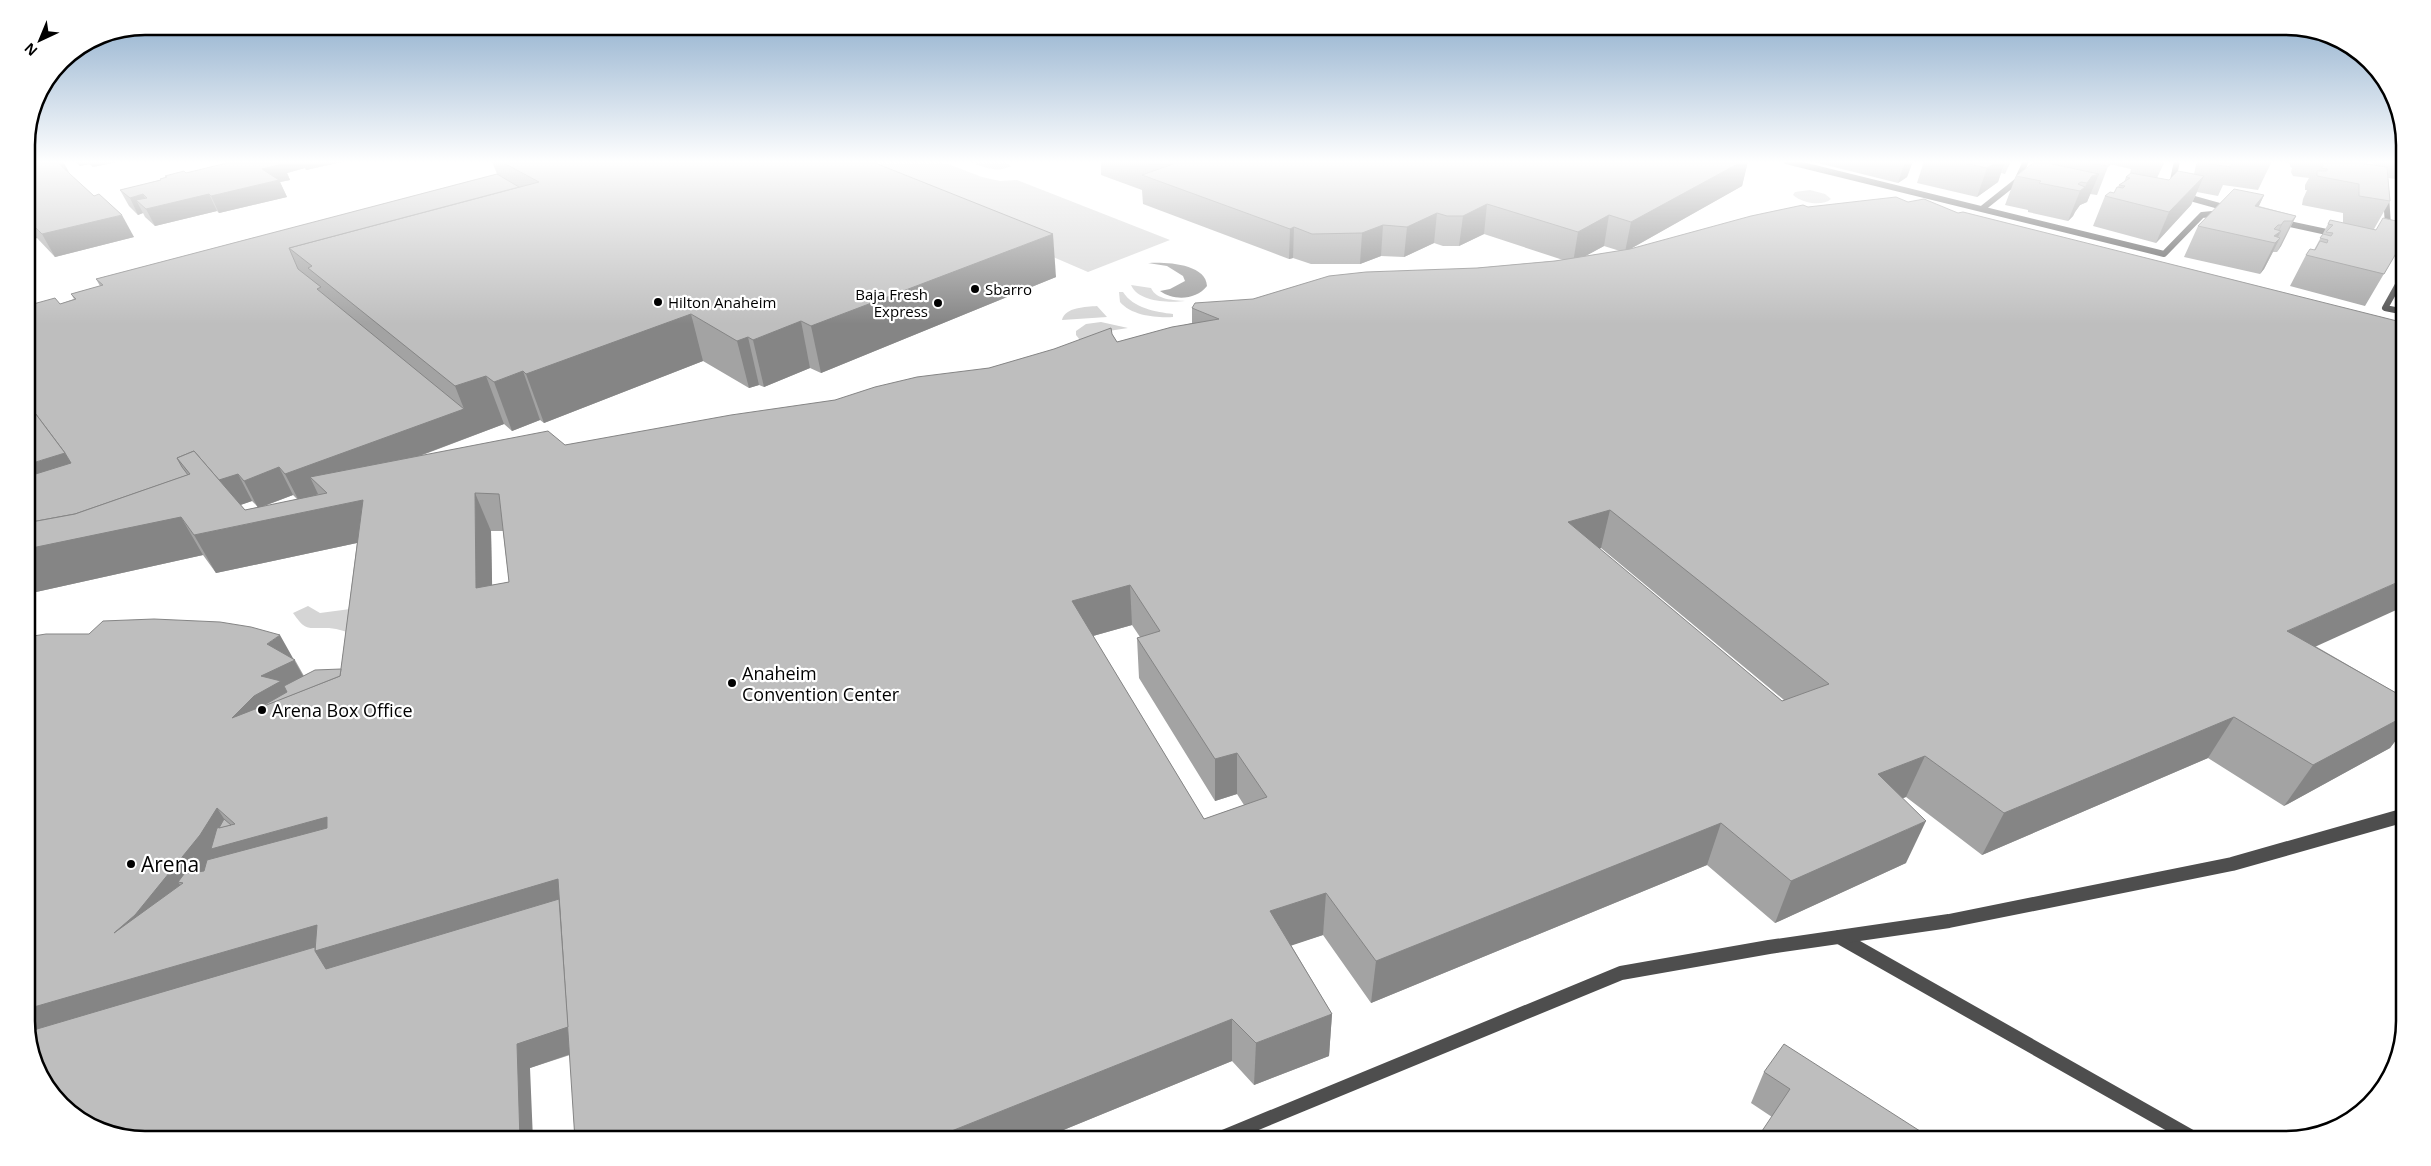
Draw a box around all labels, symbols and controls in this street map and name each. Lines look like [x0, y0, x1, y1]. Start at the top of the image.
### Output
north arrow [15, 15, 65, 65]
text: N [20, 39, 41, 61]
place label: Sbarro [985, 279, 1032, 299]
marker: Sbarro [969, 283, 981, 295]
place label: Baja Fresh Express [855, 284, 928, 321]
place label: Hilton Anaheim [668, 292, 776, 312]
marker: Hilton Anaheim [652, 296, 664, 308]
marker: Baja Fresh Express [932, 297, 944, 309]
place label: Anaheim Convention Center [742, 661, 900, 706]
marker: Anaheim Convention Center [726, 677, 738, 689]
place label: Arena Box Office [272, 698, 413, 722]
marker: Arena Box Office [256, 704, 268, 716]
place label: Arena [141, 850, 199, 878]
marker: Arena [125, 858, 137, 870]

